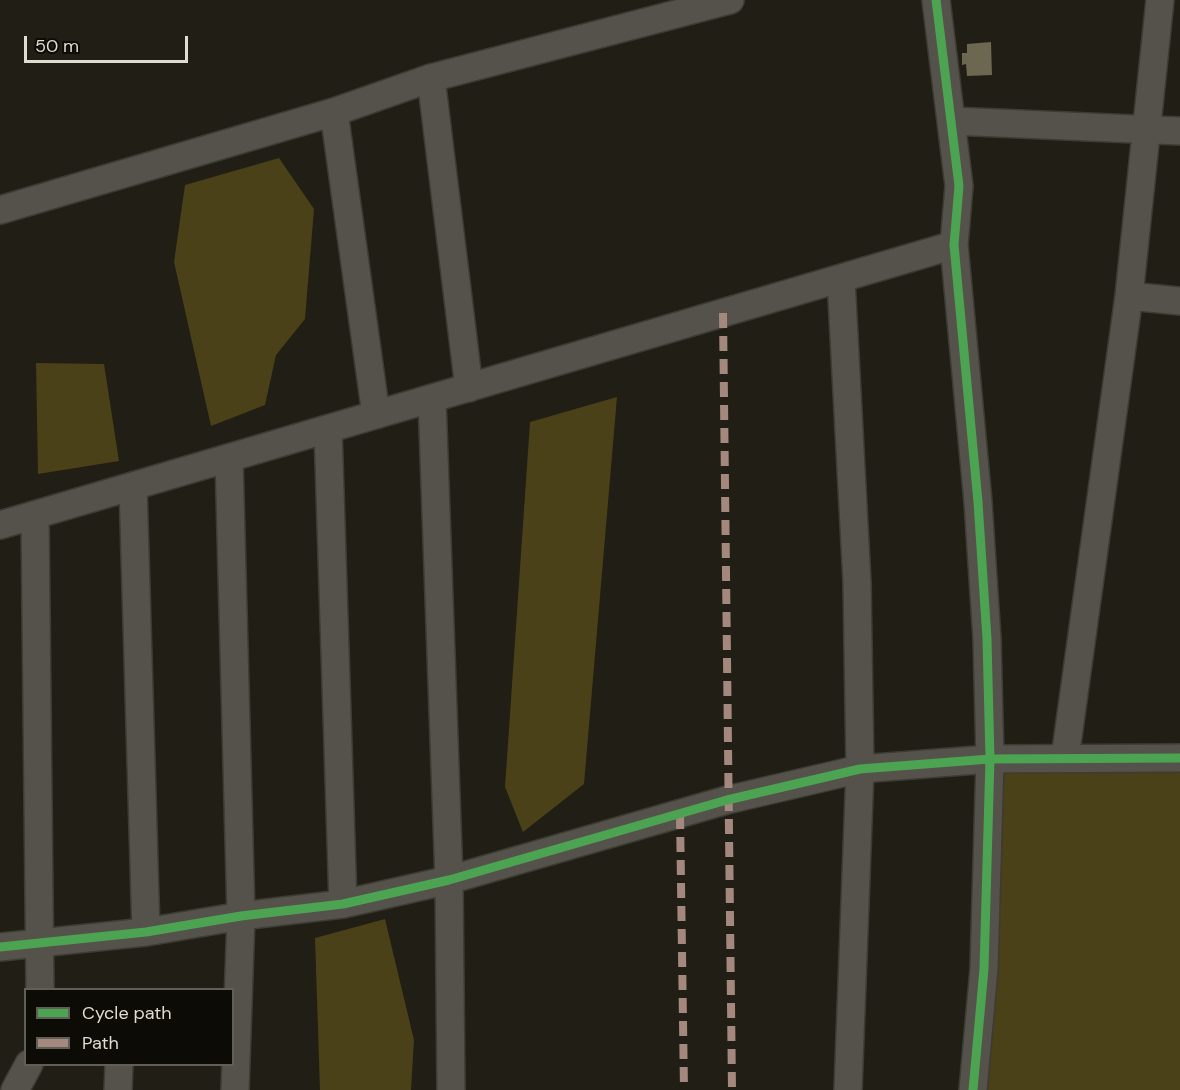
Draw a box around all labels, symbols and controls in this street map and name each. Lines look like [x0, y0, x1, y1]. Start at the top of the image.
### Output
scale bar [27, 24, 190, 62]
text: 50 m [35, 34, 79, 58]
legend [24, 988, 234, 1066]
text: Cycle path [82, 1001, 172, 1025]
text: Path [82, 1031, 119, 1055]

